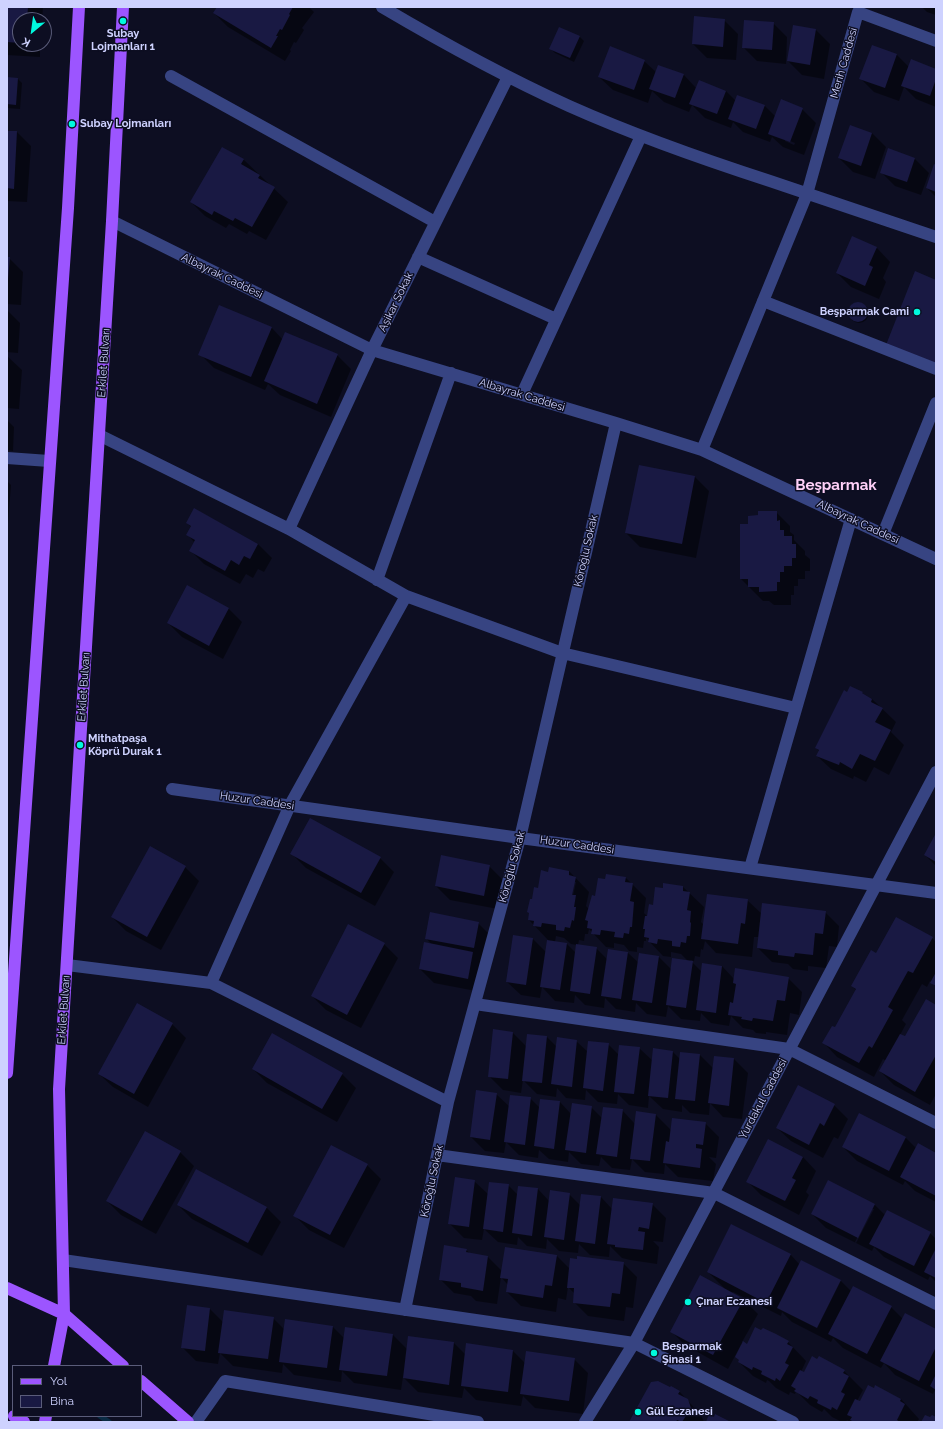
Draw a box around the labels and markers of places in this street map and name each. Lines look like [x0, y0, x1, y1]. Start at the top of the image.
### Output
marker: Subay Lojmanları 1 [118, 16, 128, 26]
place label: Subay Lojmanları 1 [91, 27, 155, 53]
place label: Subay Lojmanları [80, 117, 171, 131]
marker: Subay Lojmanları [67, 119, 77, 129]
place label: Beşparmak Cami [820, 305, 909, 319]
marker: Beşparmak Cami [912, 307, 922, 317]
place label: Mithatpaşa Köprü Durak 1 [88, 732, 162, 758]
marker: Mithatpaşa Köprü Durak 1 [75, 740, 85, 750]
place label: Çınar Eczanesi [696, 1295, 772, 1309]
marker: Çınar Eczanesi [683, 1297, 693, 1307]
place label: Beşparmak Şinasi 1 [662, 1340, 722, 1366]
marker: Beşparmak Şinasi 1 [649, 1348, 659, 1358]
place label: Gül Eczanesi [646, 1405, 713, 1419]
marker: Gül Eczanesi [633, 1407, 643, 1417]

